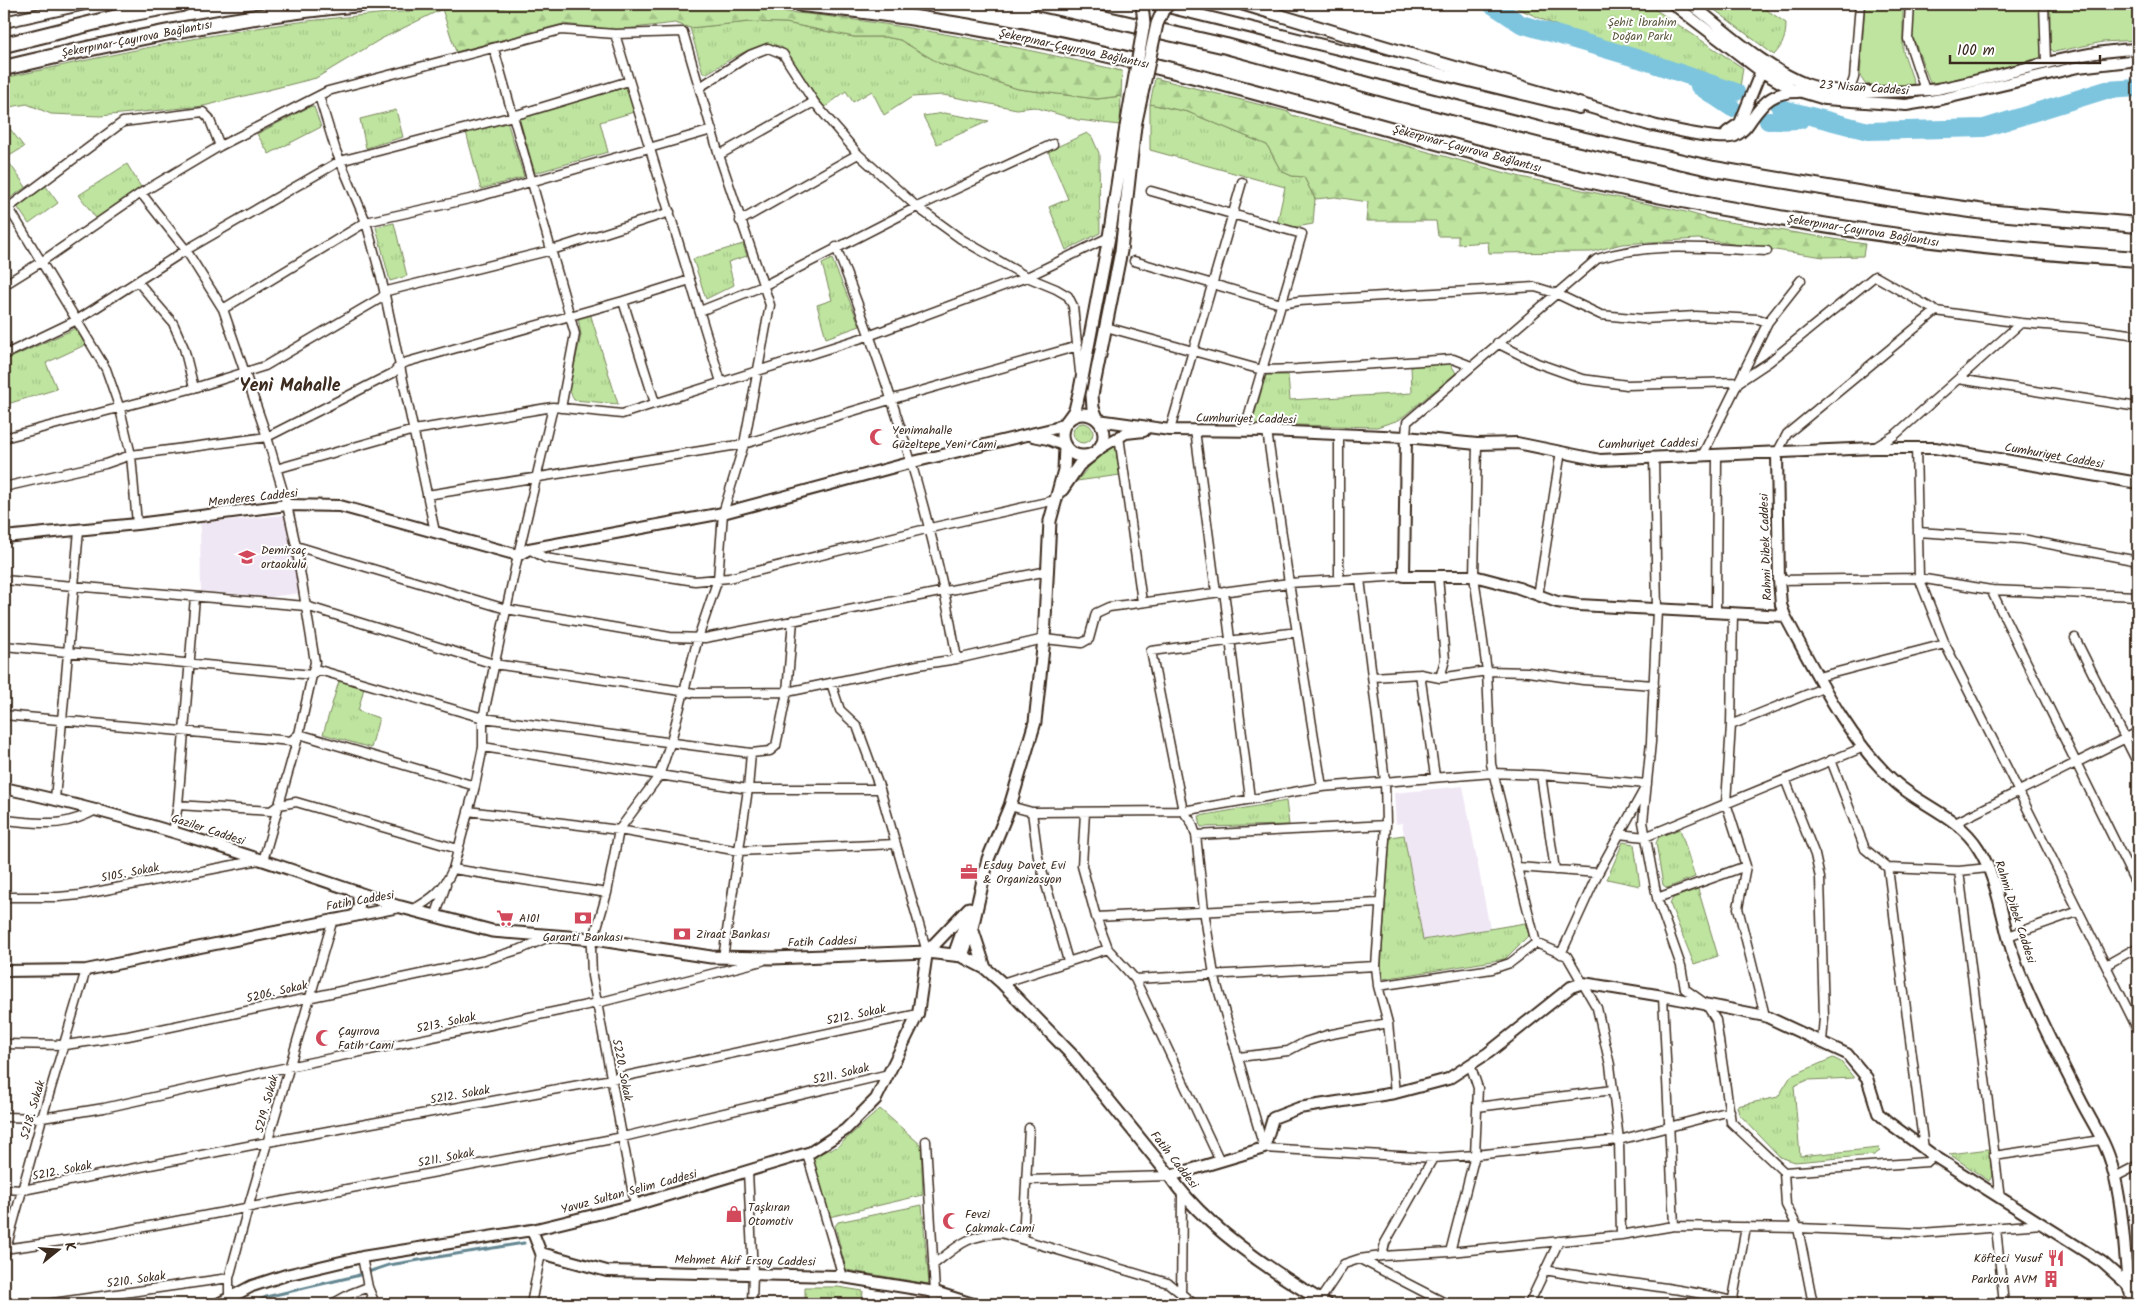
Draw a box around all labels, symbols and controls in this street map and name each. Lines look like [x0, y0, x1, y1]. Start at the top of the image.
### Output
park label: Şehit İbrahim Doğan Parkı [1607, 13, 1677, 46]
street label: Şekerpınar-Çayırova Bağlantısı [60, 15, 214, 63]
street label: Şekerpınar-Çayırova Bağlantısı [997, 24, 1151, 74]
scale bar [1950, 32, 2100, 64]
text: 100 m [1957, 39, 1995, 63]
street label: 23 Nisan Caddesi [1819, 75, 1911, 101]
street label: Şekerpınar-Çayırova Bağlantısı [1390, 120, 1544, 178]
street label: Şekerpınar-Çayırova Bağlantısı [1786, 210, 1940, 252]
district label: Yeni Mahalle [240, 372, 341, 401]
street label: Cumhuriyet Caddesi [1196, 409, 1297, 429]
place label: Yenimahalle Güzeltepe Yeni Cami [892, 421, 997, 454]
mosque icon: Yenimahalle Güzeltepe Yeni Cami [868, 427, 888, 447]
street label: Cumhuriyet Caddesi [1598, 434, 1699, 454]
street label: Cumhuriyet Caddesi [2003, 438, 2106, 474]
street label: Menderes Caddesi [207, 484, 300, 512]
street label: Rahmi Dibek Caddesi [1755, 492, 1777, 601]
place label: Demirsaç ortaokulu [261, 541, 307, 574]
school or university icon: Demirsaç ortaokulu [237, 547, 257, 567]
street label: Gaziler Caddesi [169, 809, 248, 851]
place label: Esduy Davet Evi & Organizasyon [983, 856, 1067, 889]
street label: 5105. Sokak [99, 858, 161, 888]
street label: Rahmi Dibek Caddesi [1989, 858, 2041, 967]
office icon: Esduy Davet Evi & Organizasyon [959, 862, 979, 882]
street label: Fatih Caddesi [324, 885, 397, 916]
supermarket icon: A101 [495, 908, 515, 928]
bank icon: Garanti Bankası [573, 908, 593, 928]
place label: A101 [519, 909, 540, 928]
bank icon: Ziraat Bankası [672, 924, 692, 944]
place label: Ziraat Bankası [696, 925, 770, 944]
place label: Garanti Bankası [543, 928, 623, 947]
street label: Fatih Caddesi [787, 931, 858, 953]
street label: 5206. Sokak [244, 976, 310, 1008]
street label: 5212. Sokak [824, 999, 888, 1031]
street label: 5213. Sokak [414, 1007, 478, 1039]
place label: Çayırova Fatih Cami [338, 1022, 395, 1055]
mosque icon: Çayırova Fatih Cami [314, 1028, 334, 1048]
street label: 5220. Sokak [607, 1037, 637, 1103]
street label: 5211. Sokak [811, 1058, 871, 1090]
street label: 5219. Sokak [250, 1073, 284, 1135]
street label: 5218. Sokak [15, 1078, 51, 1142]
street label: 5212. Sokak [429, 1080, 492, 1110]
street label: Fatih Caddesi [1145, 1127, 1203, 1194]
street label: 5211. Sokak [416, 1143, 476, 1173]
street label: 5212. Sokak [30, 1156, 94, 1186]
street label: Yavuz Sultan Selim Caddesi [559, 1164, 700, 1219]
place label: Taşkıran Otomotiv [748, 1198, 794, 1231]
shop icon: Taşkıran Otomotiv [724, 1204, 744, 1224]
place label: Fevzi Çakmak Cami [965, 1205, 1035, 1238]
mosque icon: Fevzi Çakmak Cami [941, 1211, 961, 1231]
north arrow [32, 1226, 82, 1276]
text: K [58, 1239, 81, 1254]
restaurant icon: Köfteci Yusuf [2046, 1248, 2066, 1268]
place label: Köfteci Yusuf [1974, 1249, 2043, 1268]
street label: Mehmet Akif Ersoy Caddesi [674, 1250, 817, 1272]
street label: 5210. Sokak [105, 1266, 167, 1294]
building icon: Parkova AVM [2041, 1269, 2061, 1289]
place label: Parkova AVM [1971, 1270, 2038, 1289]

